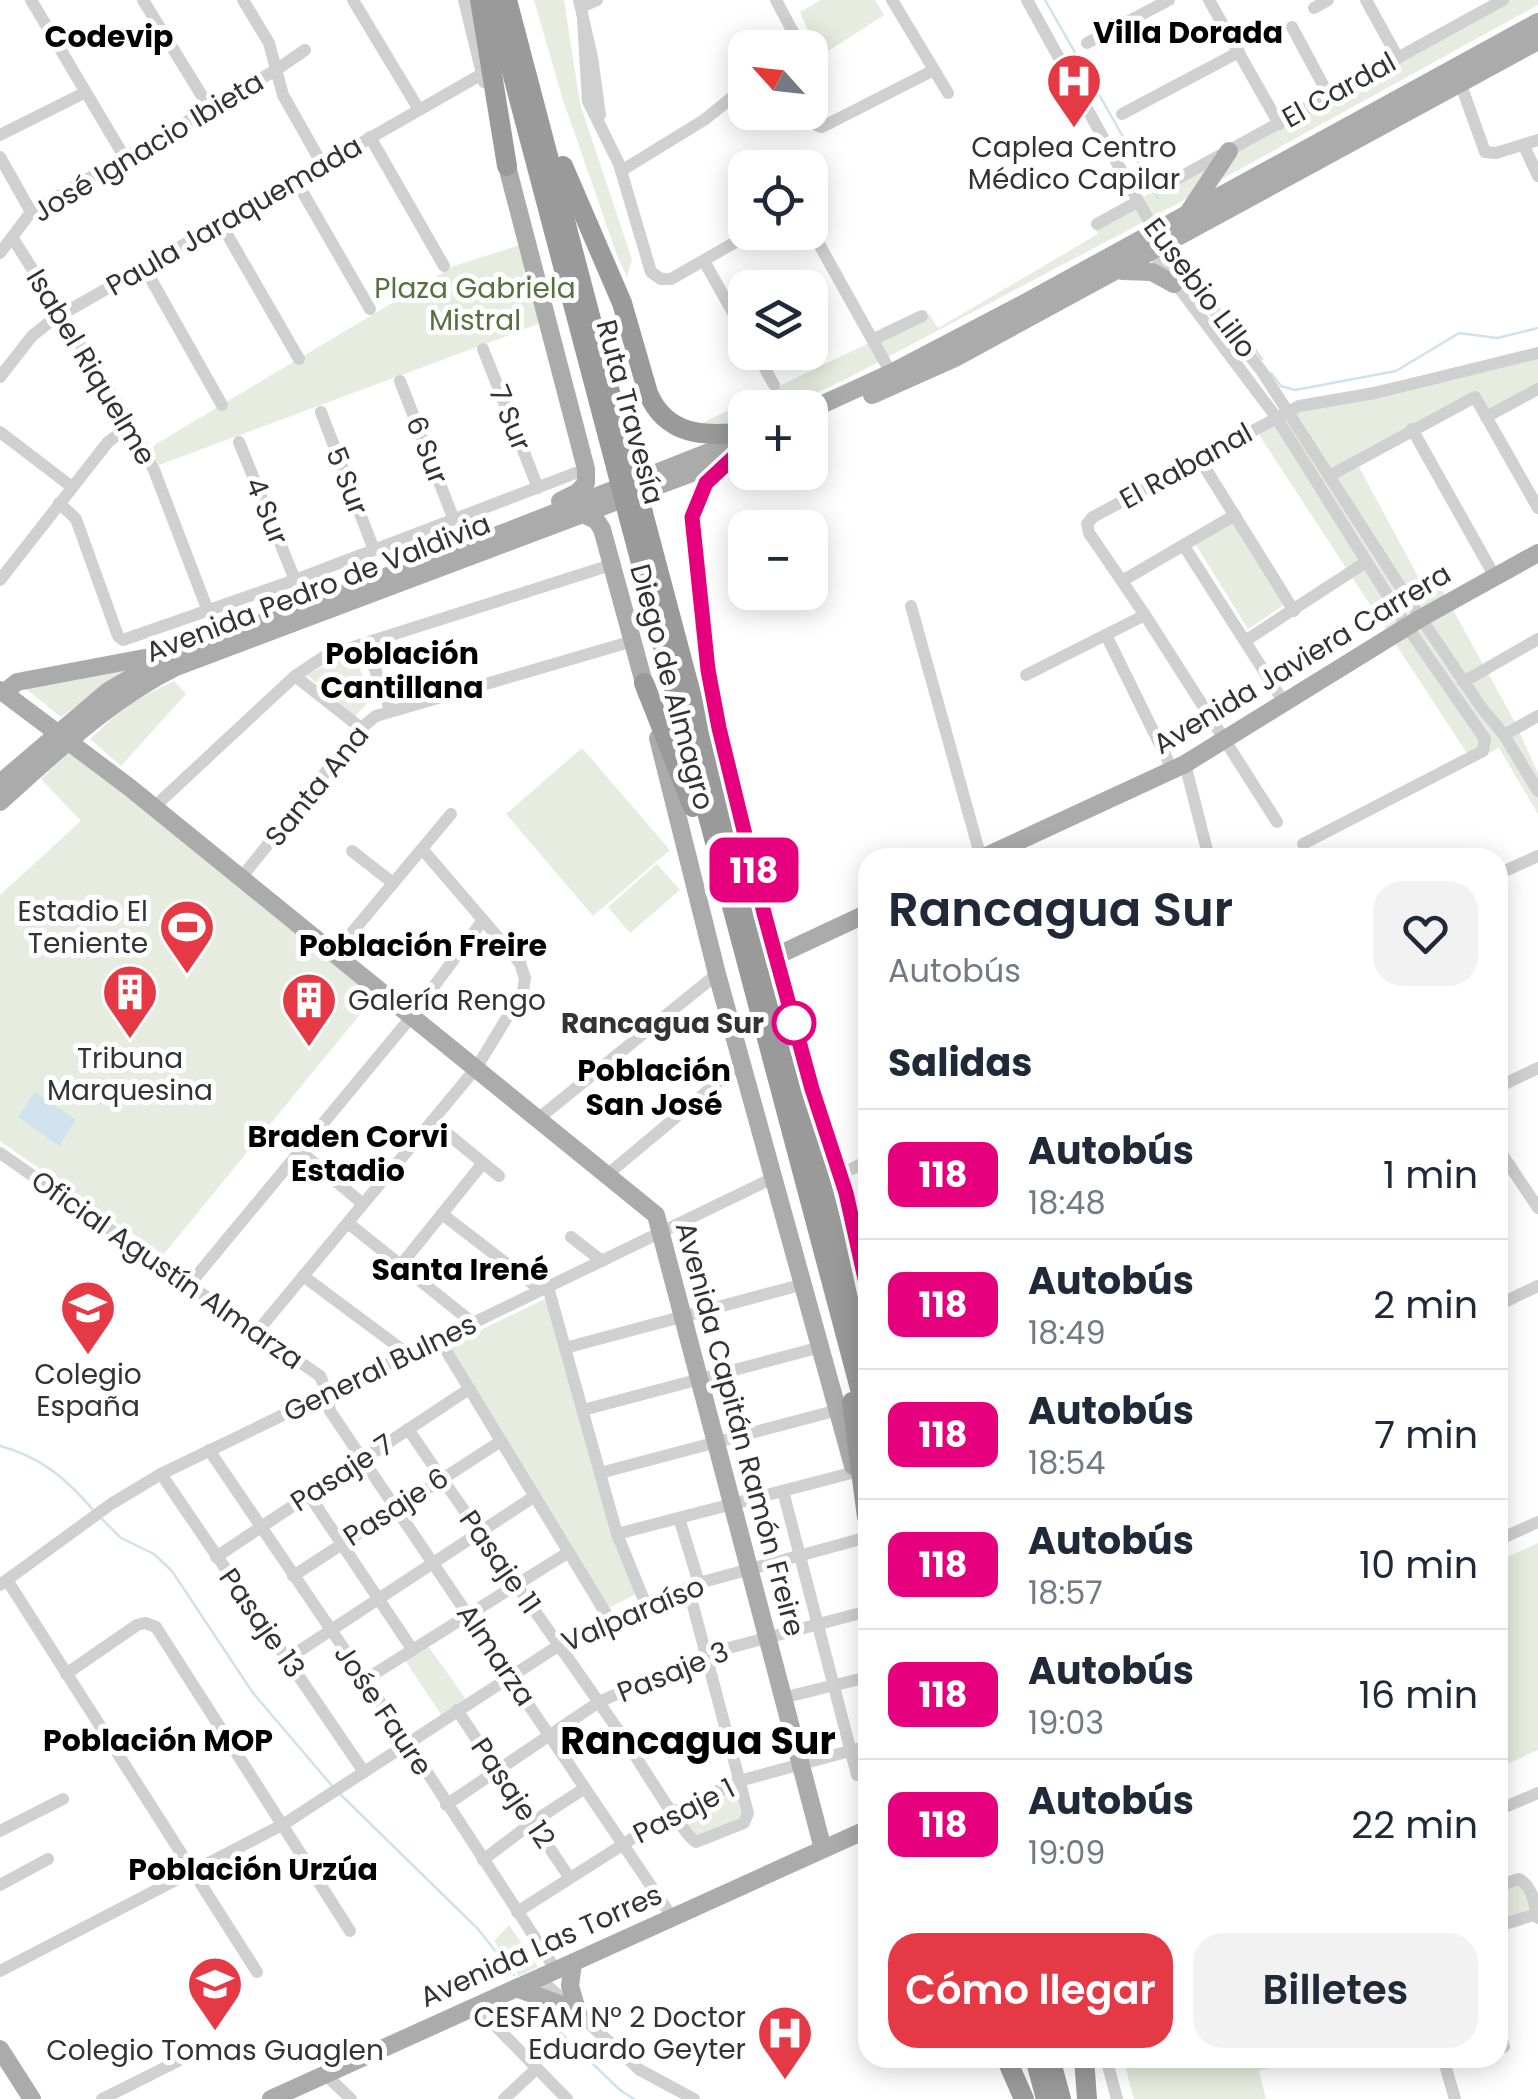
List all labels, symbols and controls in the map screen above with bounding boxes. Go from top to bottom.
district label: Villa Dorada [1093,11,1283,54]
district label: Codevip [45,15,173,58]
north arrow [728,30,828,130]
map controls [728,30,828,610]
street label: El Cardal [1275,43,1403,137]
hospital icon: Caplea Centro Médico Capilar [1044,51,1104,130]
street label: José Ignacio Ibieta [25,62,271,232]
street label: Paula Jaraquemada [99,127,369,305]
place label: Caplea Centro Médico Capilar [968,128,1180,199]
button: locate [728,150,828,250]
street label: Eusebio Lillo [1134,210,1266,366]
street label: Isabel Riquelme [17,262,165,472]
park label: Plaza Gabriela Mistral [374,269,576,340]
button: layers [728,270,828,370]
street label: Ruta Travesía [587,315,673,509]
street label: 7 Sur [479,379,541,457]
button: + [728,390,828,490]
street label: 6 Sur [396,410,458,490]
street label: El Rabanal [1113,413,1259,519]
street label: 5 Sur [316,441,378,521]
street label: 4 Sur [236,471,298,551]
street label: Avenida Pedro de Valdivia [140,504,496,672]
button: − [728,510,828,610]
street label: Avenida Javiera Carrera [1146,555,1458,763]
street label: Diego de Almagro [620,560,724,814]
district label: Población Cantillana [320,632,484,709]
street label: Santa Ana [256,717,378,855]
line badge: 118 [696,838,812,902]
text: 118 [729,846,779,895]
text: Rancagua Sur [888,876,1233,943]
button: heart [1373,881,1478,986]
place label: Estadio El Teniente [17,892,148,963]
sports icon: Estadio El Teniente [157,897,217,976]
district label: Población Freire [299,924,547,967]
text: Autobús [888,948,1021,993]
building icon: Tribuna Marquesina [100,962,160,1041]
building icon: Galería Rengo [279,970,339,1049]
place label: Galería Rengo [348,981,546,1020]
marker: Rancagua Sur [773,1002,815,1044]
place label: Rancagua Sur [561,1004,764,1043]
text: Salidas [888,1036,1032,1089]
place label: Tribuna Marquesina [47,1039,213,1110]
district label: Población San José [577,1049,731,1126]
district label: Braden Corvi Estadio [248,1115,448,1192]
text: Autobús [1028,1124,1194,1177]
text: 1 min [1383,1148,1478,1201]
text: 118 [918,1150,968,1199]
street label: Oficial Agustín Almarza [23,1161,311,1379]
text: 18:48 [1028,1180,1106,1225]
street label: Avenida Capitán Ramón Freire [666,1217,814,1641]
district label: Santa Irené [372,1248,548,1291]
text: Autobús [1028,1254,1194,1307]
school or university icon: Colegio España [58,1278,118,1357]
text: 2 min [1373,1278,1478,1331]
text: 118 [918,1280,968,1329]
street label: General Bulnes [277,1304,483,1432]
text: 18:49 [1028,1310,1106,1355]
place label: Colegio España [34,1355,142,1426]
text: Autobús [1028,1384,1194,1437]
text: 7 min [1374,1408,1478,1461]
text: 118 [918,1410,968,1459]
street label: Pasaje 7 [283,1425,401,1521]
text: 18:54 [1028,1440,1105,1485]
street label: Pasaje 6 [336,1458,456,1556]
street label: Pasaje 11 [450,1502,550,1622]
text: Autobús [1028,1514,1194,1567]
text: 10 min [1359,1538,1478,1591]
text: 118 [918,1540,968,1589]
street label: Pasaje 13 [210,1560,314,1686]
street label: Valparaíso [556,1566,710,1662]
text: 18:57 [1028,1570,1103,1615]
street label: Almarza [448,1596,544,1714]
street label: Pasaje 3 [611,1632,735,1712]
street label: Jośe Faure [325,1637,441,1783]
text: Autobús [1028,1644,1194,1697]
text: 16 min [1359,1668,1478,1721]
text: 118 [918,1670,968,1719]
text: 19:03 [1028,1700,1104,1745]
district label: Rancagua Sur [560,1714,836,1767]
district label: Población MOP [43,1719,273,1762]
street label: Pasaje 12 [462,1730,564,1856]
street label: Pasaje 1 [626,1769,742,1853]
text: Autobús [1028,1774,1194,1827]
text: 22 min [1351,1798,1478,1851]
text: 118 [918,1800,968,1849]
text: 19:09 [1028,1830,1105,1875]
district label: Población Urzúa [128,1848,378,1891]
street label: Avenida Las Torres [414,1875,668,2017]
button: Cómo llegar [888,1933,1173,2048]
button: Billetes [1193,1933,1478,2048]
school or university icon: Colegio Tomas Guaglen [185,1954,245,2033]
place label: CESFAM N° 2 Doctor Eduardo Geyter [474,1998,746,2069]
hospital icon: CESFAM N° 2 Doctor Eduardo Geyter [755,2003,815,2082]
place label: Colegio Tomas Guaglen [46,2031,384,2070]

